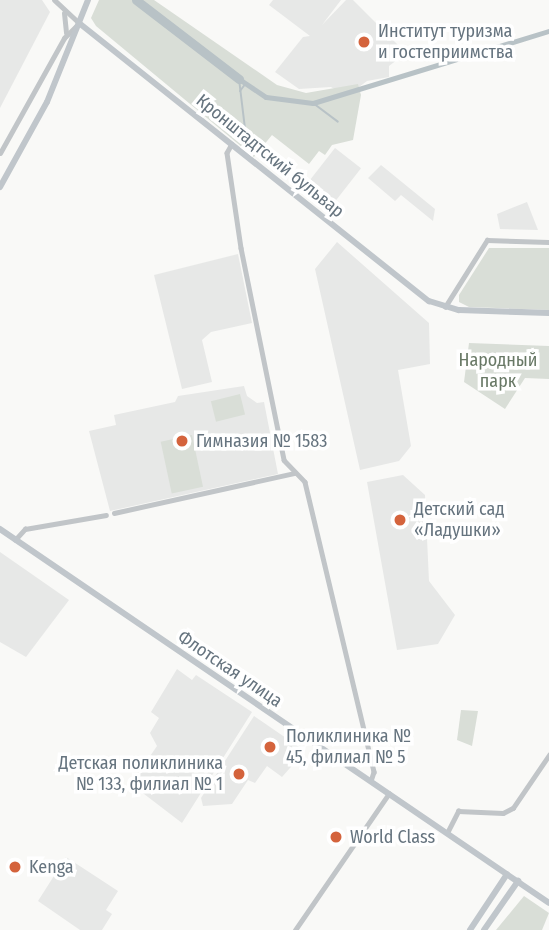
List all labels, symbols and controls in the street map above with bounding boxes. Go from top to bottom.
place label: Институт туризма и гостеприимства [378,21,513,64]
marker: Институт туризма и гостеприимства [356,34,372,50]
street label: Кронштадтский бульвар [192,90,348,222]
park label: Народный парк [459,350,537,392]
place label: Гимназия № 1583 [196,430,327,452]
marker: Гимназия № 1583 [174,433,190,449]
place label: Детский сад «Ладушки» [414,499,504,542]
marker: Детский сад «Ладушки» [392,512,408,528]
street label: Флотская улица [174,626,286,712]
place label: Поликлиника № 45, филиал № 5 [286,726,411,768]
marker: Поликлиника № 45, филиал № 5 [260,737,280,757]
place label: Детская поликлиника № 133, филиал № 1 [58,753,223,796]
marker: Детская поликлиника № 133, филиал № 1 [229,764,249,784]
place label: World Class [350,826,435,848]
marker: World Class [328,829,344,845]
place label: Kenga [29,856,74,878]
marker: Kenga [7,859,23,875]

